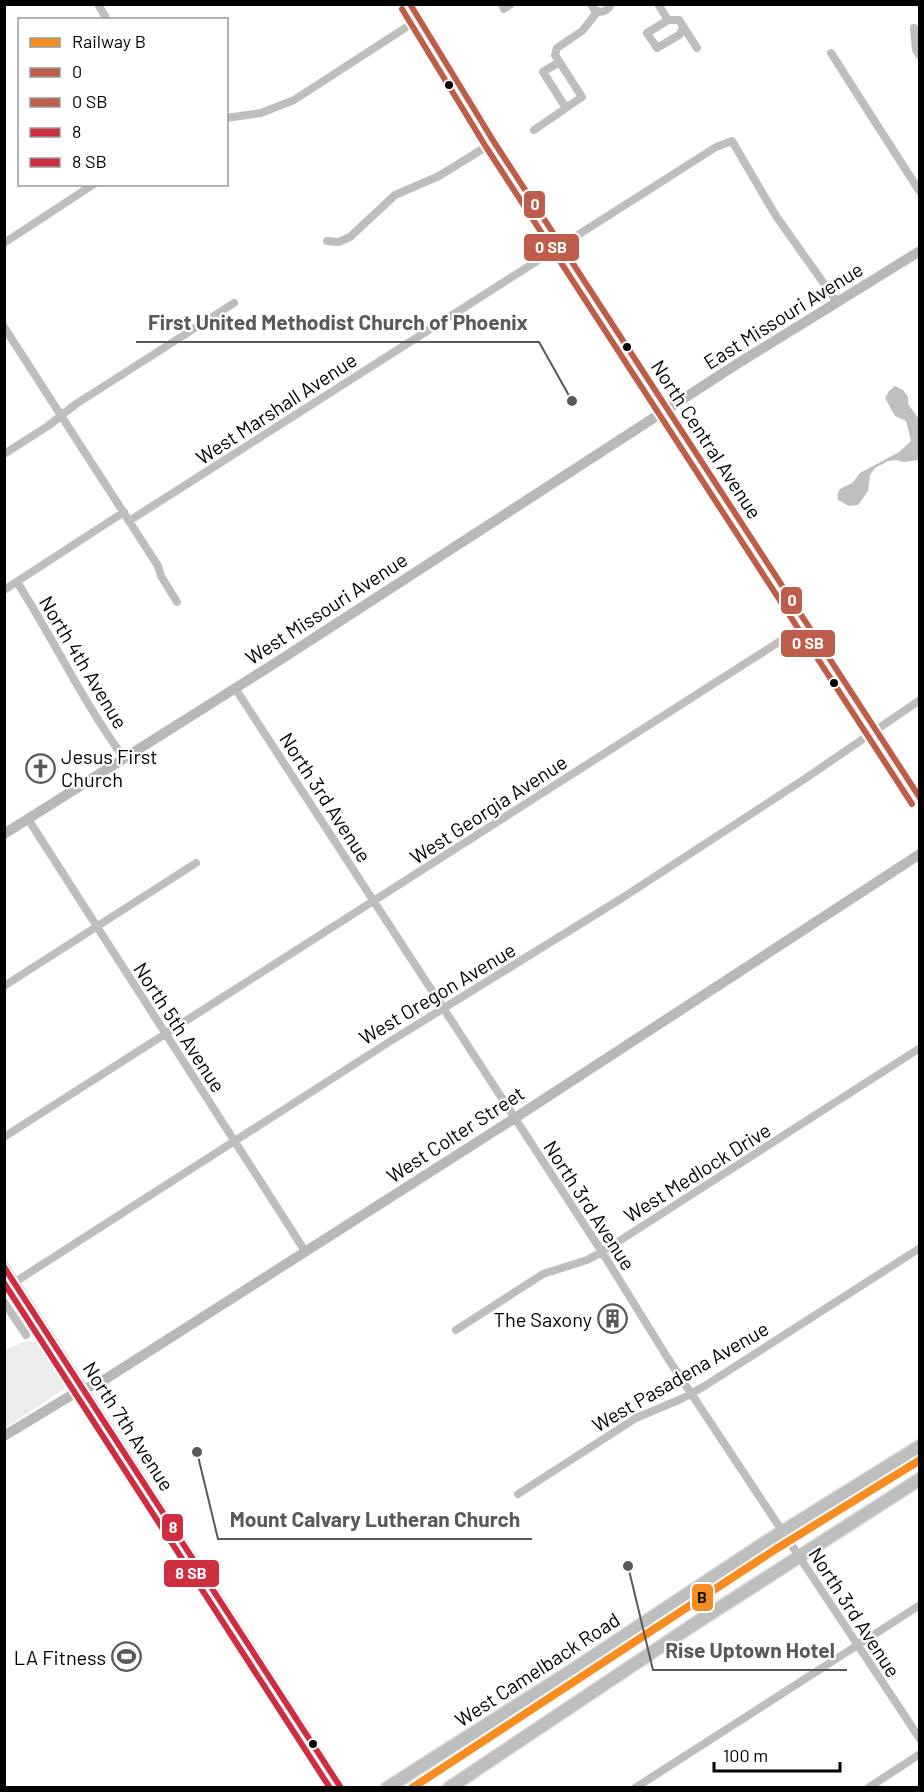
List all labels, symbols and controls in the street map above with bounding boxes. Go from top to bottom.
legend [18,18,228,186]
text: Railway B [72,30,146,52]
text: 0 [72,60,82,82]
unlabelled marker [443,79,455,91]
text: 0 SB [72,90,108,112]
text: 8 [72,120,81,142]
text: 8 SB [72,150,107,172]
line badge: 0 [523,190,546,219]
text: 0 [530,194,540,213]
line badge: 0 SB [523,233,580,262]
text: 0 SB [535,237,567,256]
street label: East Missouri Avenue [699,256,867,374]
callout: First United Methodist Church of Phoenix [136,303,539,342]
text: First United Methodist Church of Phoenix [148,309,528,334]
unlabelled marker [621,341,633,353]
street label: West Marshall Avenue [191,347,361,469]
street label: North Central Avenue [647,355,767,523]
street label: West Missouri Avenue [241,547,411,669]
line badge: 0 [780,586,803,615]
text: 0 [787,590,797,609]
street label: North 4th Avenue [35,591,133,733]
line badge: 0 SB [780,629,836,658]
text: 0 SB [792,633,824,652]
unlabelled marker [828,677,840,689]
street label: North 3rd Avenue [275,728,377,866]
place label: Jesus First Church [61,744,158,791]
street label: West Georgia Avenue [405,749,571,869]
church icon: Jesus First Church [24,752,56,784]
street label: West Oregon Avenue [354,937,520,1049]
street label: North 5th Avenue [129,958,231,1096]
street label: West Colter Street [382,1081,528,1187]
street label: West Medlock Drive [619,1117,775,1227]
street label: North 3rd Avenue [539,1136,641,1274]
building icon: The Saxony [597,1303,629,1335]
place label: The Saxony [494,1307,592,1331]
street label: West Pasadena Avenue [587,1316,773,1436]
street label: North 7th Avenue [78,1357,180,1495]
callout: Mount Calvary Lutheran Church [218,1500,532,1539]
text: Mount Calvary Lutheran Church [230,1506,520,1531]
line badge: 8 [161,1513,184,1542]
text: 8 [169,1517,178,1536]
street label: North 3rd Avenue [804,1543,906,1681]
line badge: 8 SB [163,1559,220,1588]
text: 8 SB [175,1563,207,1582]
line badge: B [691,1583,714,1612]
text: B [697,1587,707,1606]
street label: West Camelback Road [450,1607,624,1731]
callout: Rise Uptown Hotel [653,1631,847,1670]
text: Rise Uptown Hotel [665,1637,835,1662]
sports icon: LA Fitness [111,1641,143,1673]
place label: LA Fitness [14,1645,106,1669]
scale bar [714,1735,840,1773]
unlabelled marker [307,1738,319,1750]
text: 100 m [723,1744,768,1766]

